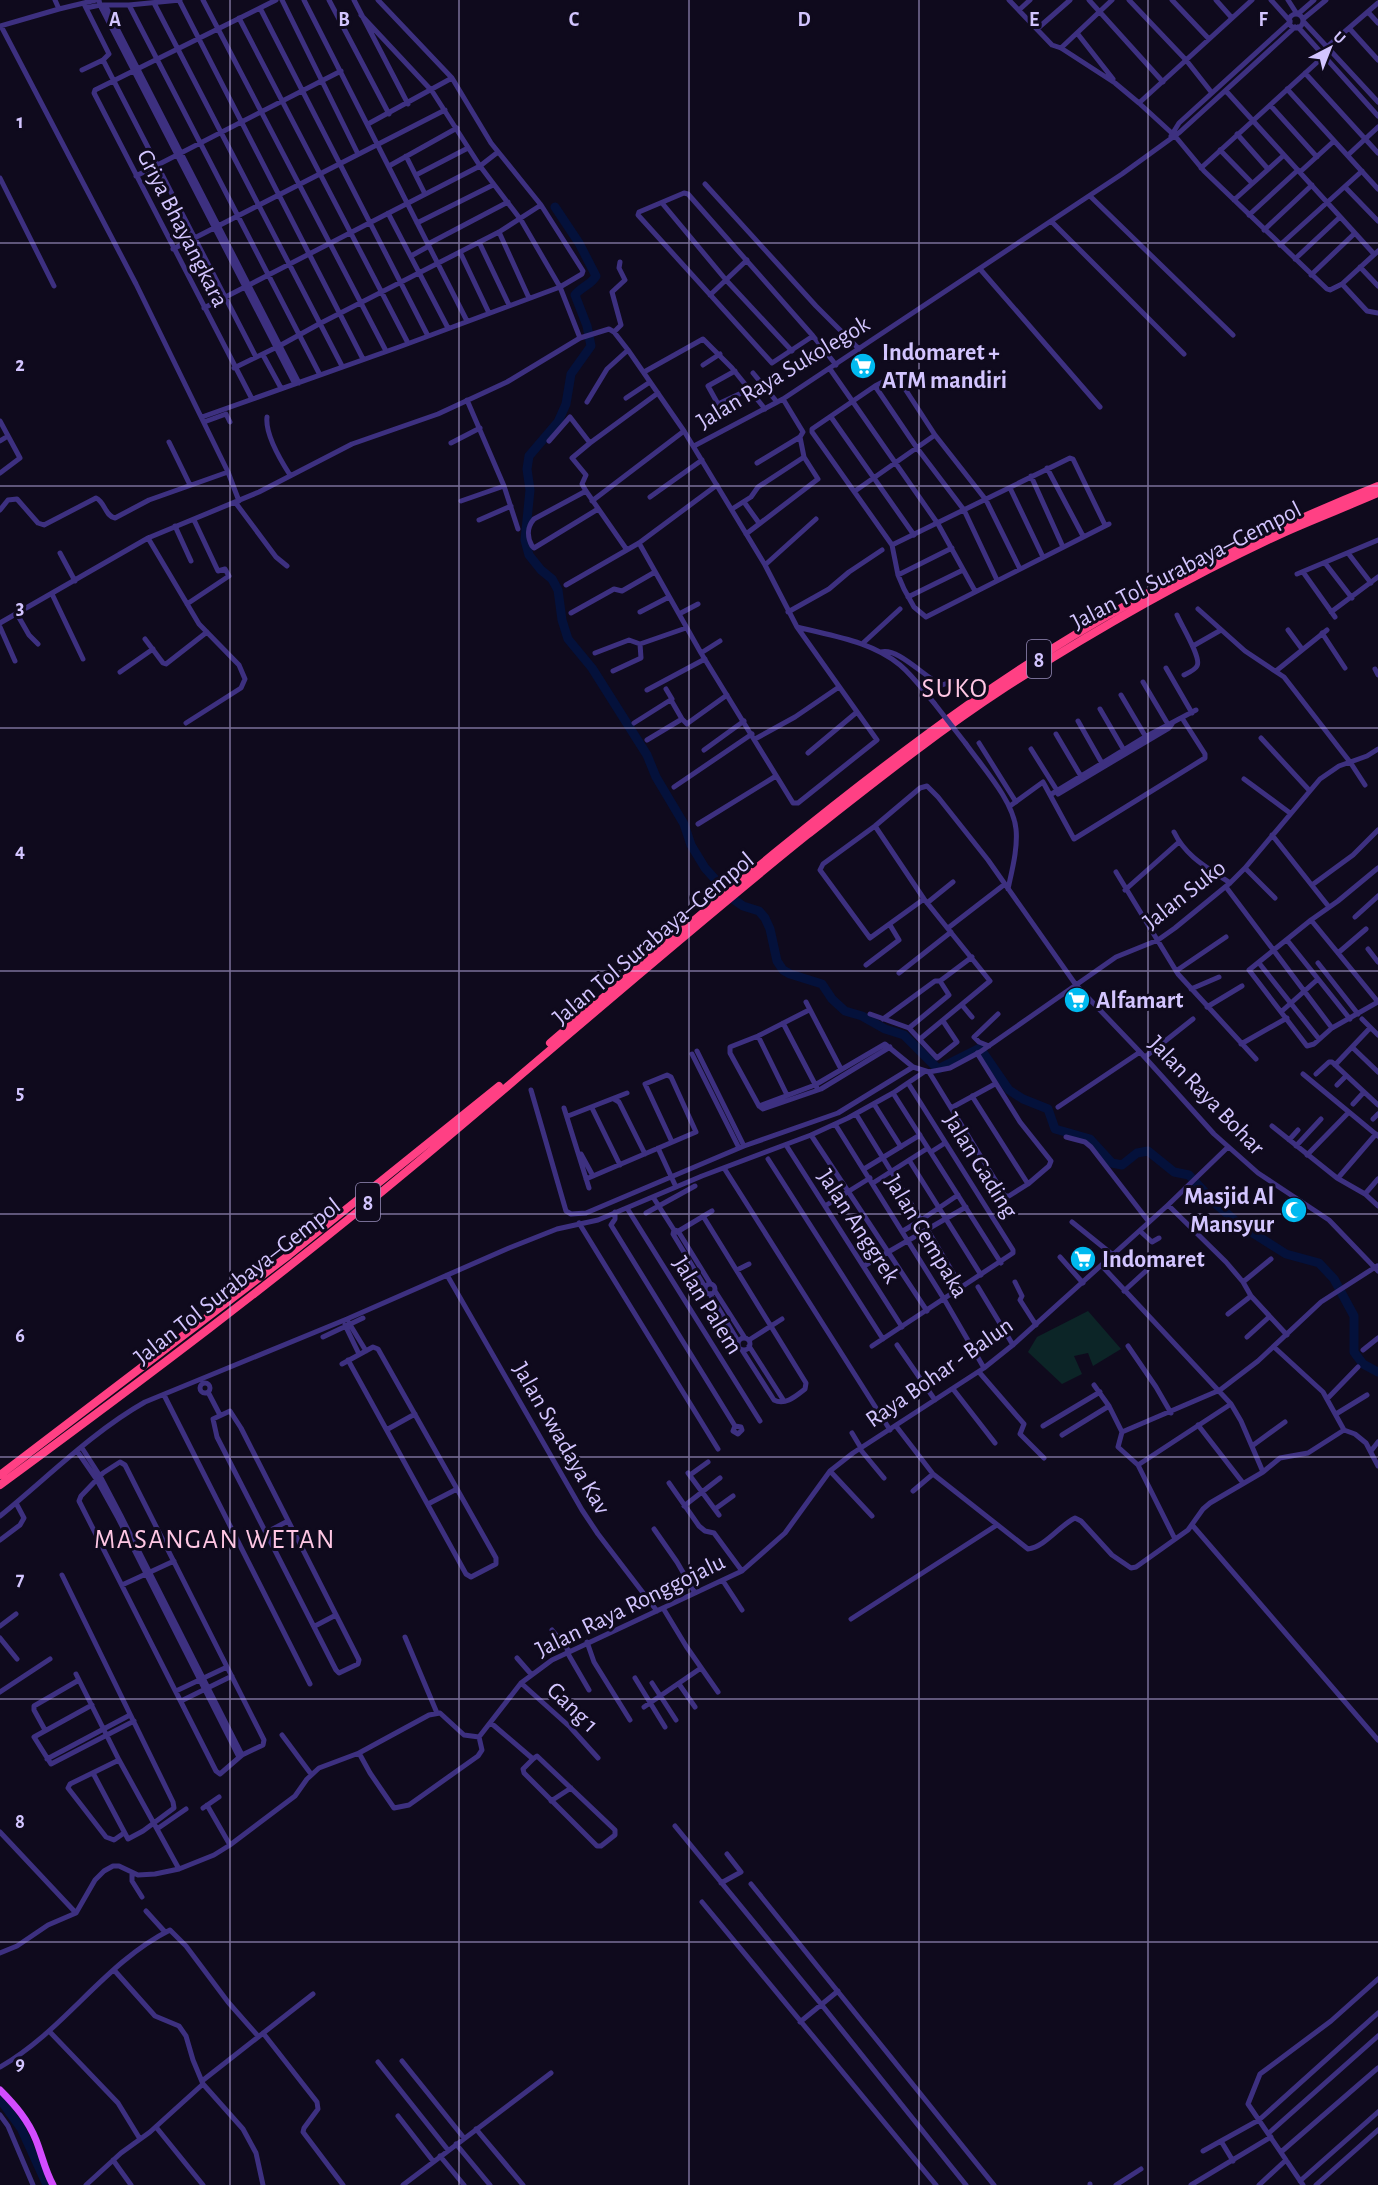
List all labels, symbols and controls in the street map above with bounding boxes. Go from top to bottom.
text: A [109,10,121,30]
text: B [338,10,350,30]
text: C [569,10,580,30]
text: D [797,10,811,30]
text: E [1029,10,1039,30]
text: F [1258,10,1268,30]
north arrow [1300,18,1360,78]
text: U [1330,28,1349,47]
text: 1 [16,112,24,132]
street label: Griya Bhayangkara [132,146,232,311]
street label: Jalan Raya Sukolegok [693,312,874,434]
place label: Indomaret + ATM mandiri [882,341,1007,393]
supermarket icon: Indomaret + ATM mandiri [848,351,878,381]
text: 2 [15,355,25,375]
street label: Jalan Tol Surabaya–Gempol [1068,497,1305,634]
text: 3 [16,598,24,618]
road number: 8 [1027,640,1051,678]
district label: SUKO [922,675,988,702]
text: 4 [15,841,25,861]
street label: Jalan Tol Surabaya–Gempol [548,848,759,1030]
street label: Jalan Suko [1139,855,1230,934]
supermarket icon: Alfamart [1062,985,1092,1015]
place label: Alfamart [1096,989,1183,1013]
street label: Jalan Raya Bohar [1144,1032,1269,1160]
text: 5 [16,1083,24,1103]
street label: Jalan Gading [939,1109,1022,1222]
street label: Jalan Anggrek [813,1165,904,1288]
street label: Jalan Cempaka [880,1171,972,1302]
road number: 8 [356,1183,380,1221]
place label: Masjid Al Mansyur [1184,1185,1275,1237]
street label: Jalan Tol Surabaya–Gempol [130,1194,345,1370]
mosque icon: Masjid Al Mansyur [1279,1195,1309,1225]
supermarket icon: Indomaret [1068,1244,1098,1274]
place label: Indomaret [1102,1248,1205,1272]
street label: Jalan Palem [668,1252,747,1359]
street label: Raya Bohar - Balun [862,1313,1018,1432]
text: 6 [15,1326,25,1346]
street label: Jalan Swadaya Kav [508,1359,614,1518]
district label: MASANGAN WETAN [94,1526,336,1553]
street label: Jalan Raya Ronggojalu [532,1550,729,1662]
text: 7 [16,1569,25,1589]
street label: Gang 1 [542,1678,603,1738]
text: 8 [15,1812,25,1832]
text: 9 [15,2054,25,2074]

